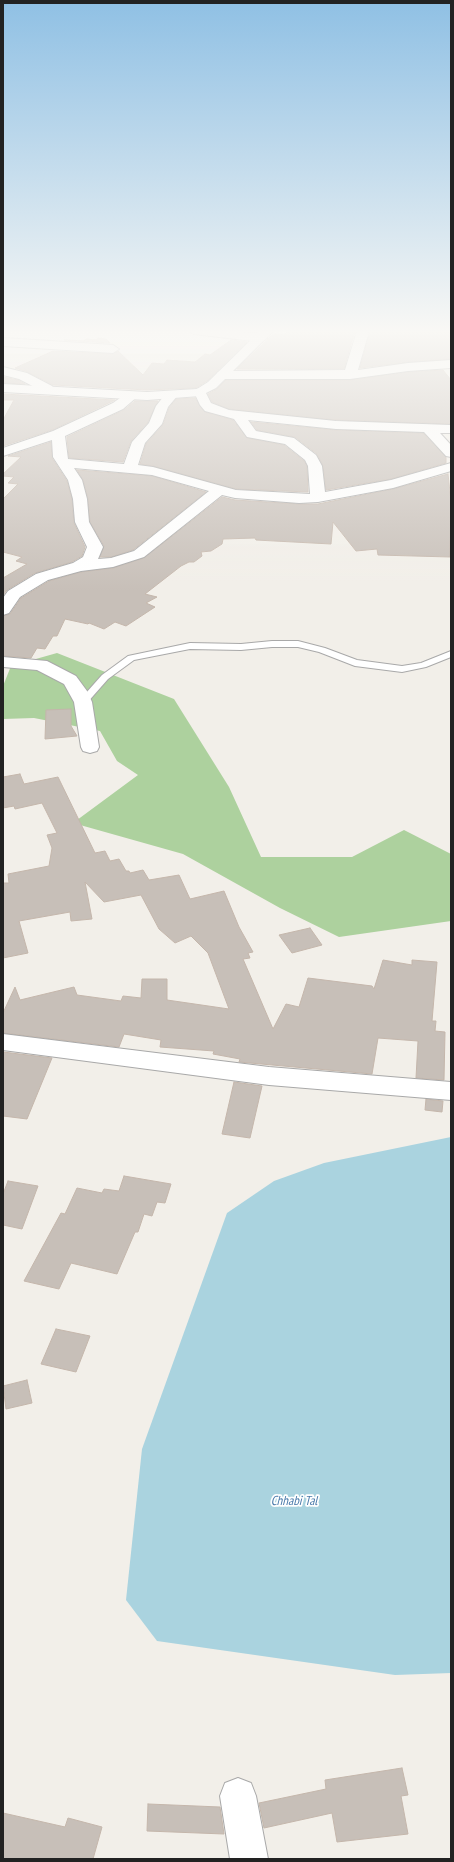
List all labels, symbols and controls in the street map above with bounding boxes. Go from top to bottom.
water label: Chhabi Tal [271,1493,317,1509]

